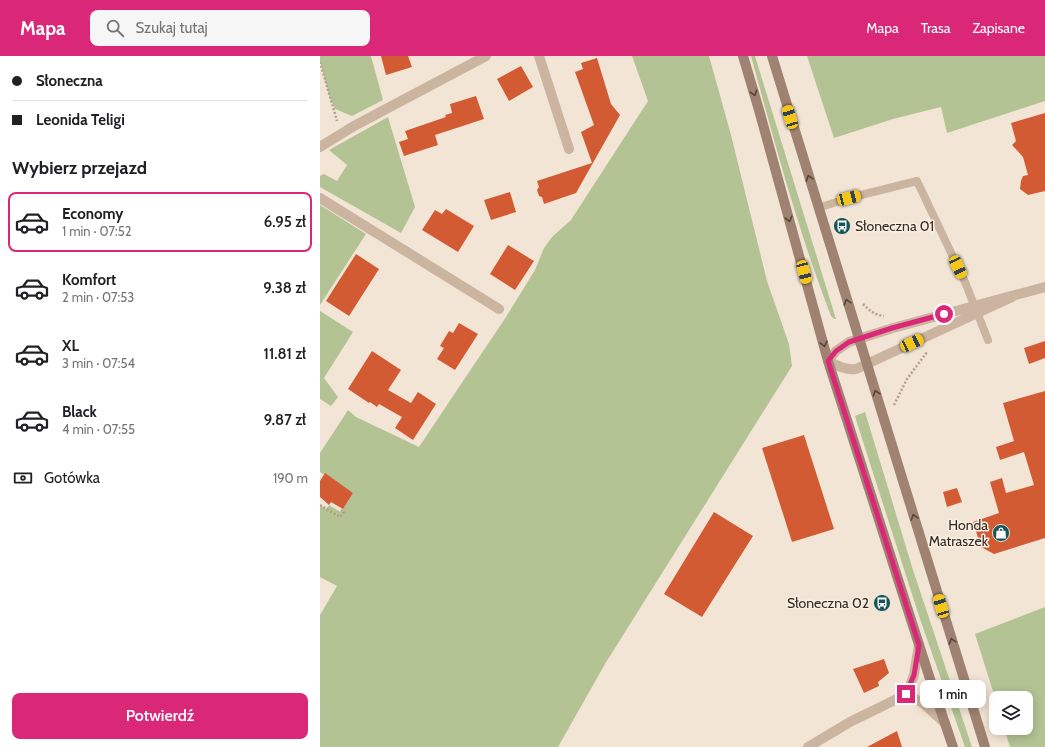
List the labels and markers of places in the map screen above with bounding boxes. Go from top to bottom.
bus stop icon: Słoneczna 01 [832,216,852,236]
place label: Słoneczna 01 [855,217,934,235]
place label: Honda Matraszek [929,516,989,550]
shop icon: Honda Matraszek [991,523,1011,543]
bus stop icon: Słoneczna 02 [872,593,892,613]
place label: Słoneczna 02 [787,594,869,612]

